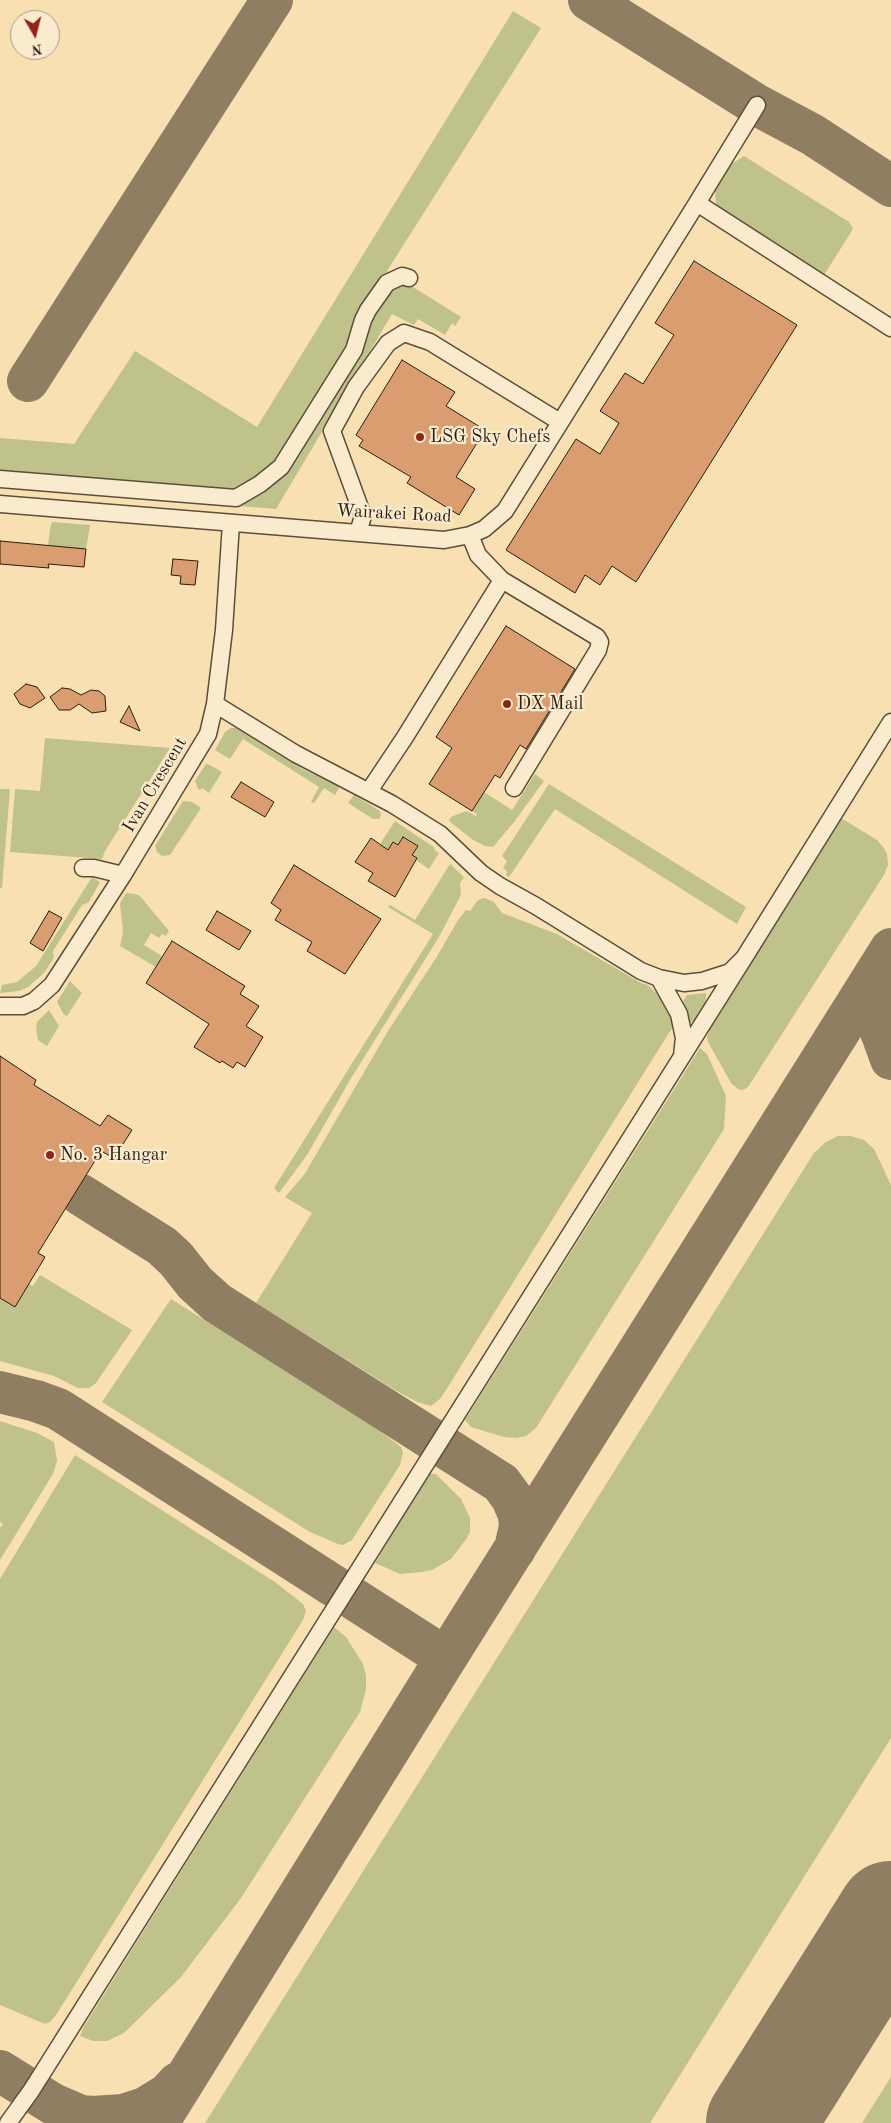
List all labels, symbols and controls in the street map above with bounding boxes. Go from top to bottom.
north arrow [10,10,60,60]
text: N [31,41,43,57]
place label: LSG Sky Chefs [430,426,550,448]
marker: LSG Sky Chefs [414,431,426,443]
street label: Wairakei Road [336,500,452,528]
place label: DX Mail [517,693,583,715]
marker: DX Mail [501,698,513,710]
street label: Ivan Crescent [118,733,192,837]
place label: No. 3 Hangar [60,1144,167,1166]
marker: No. 3 Hangar [44,1149,56,1161]

